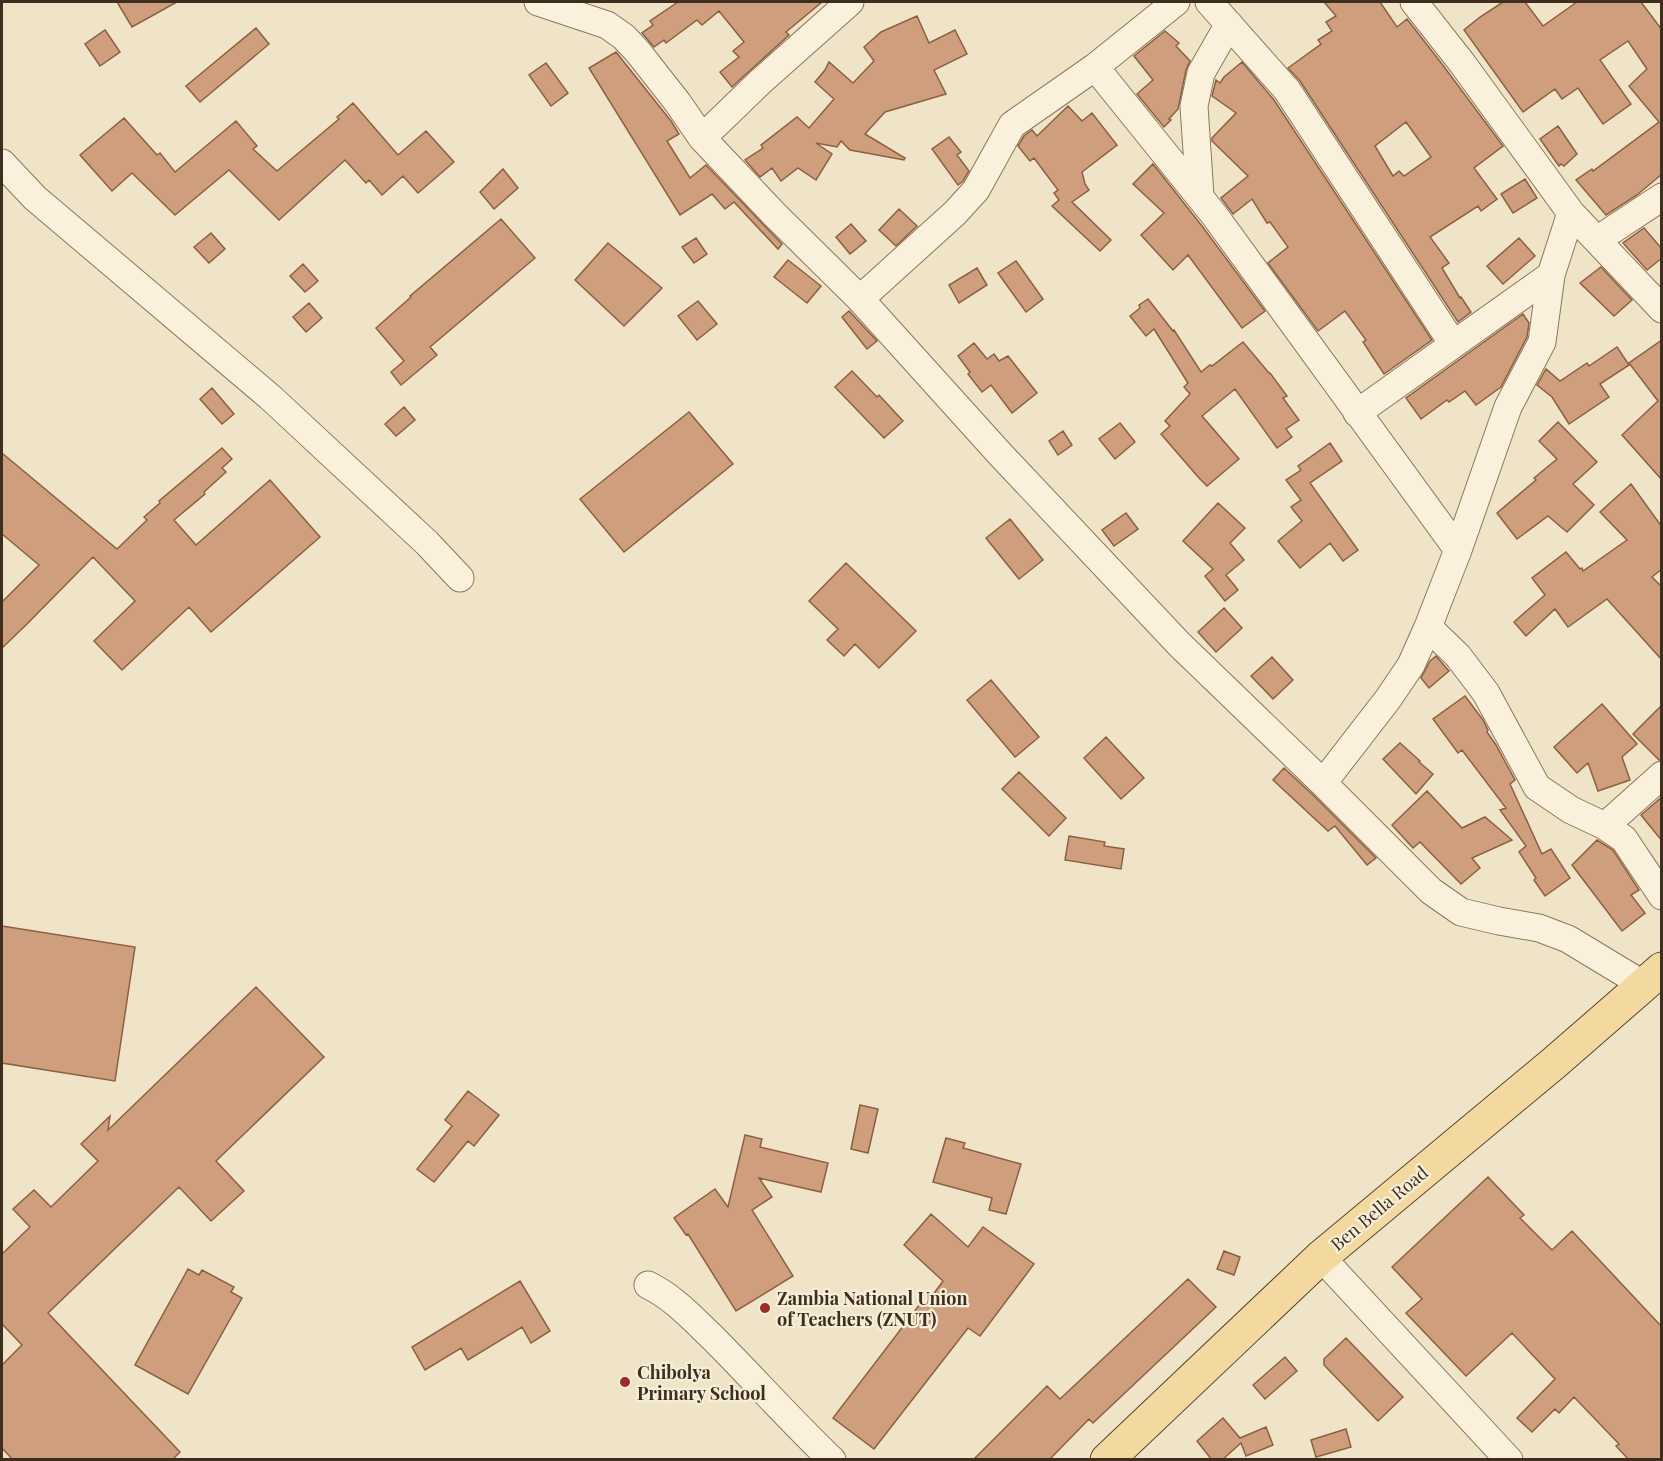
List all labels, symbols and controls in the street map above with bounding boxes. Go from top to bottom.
street label: Ben Bella Road [1325,1160,1433,1256]
place label: Zambia National Union of Teachers (ZNUT) [777,1286,967,1331]
marker: Zambia National Union of Teachers (ZNUT) [758,1301,772,1315]
place label: Chibolya Primary School [637,1360,766,1405]
marker: Chibolya Primary School [618,1375,632,1389]

